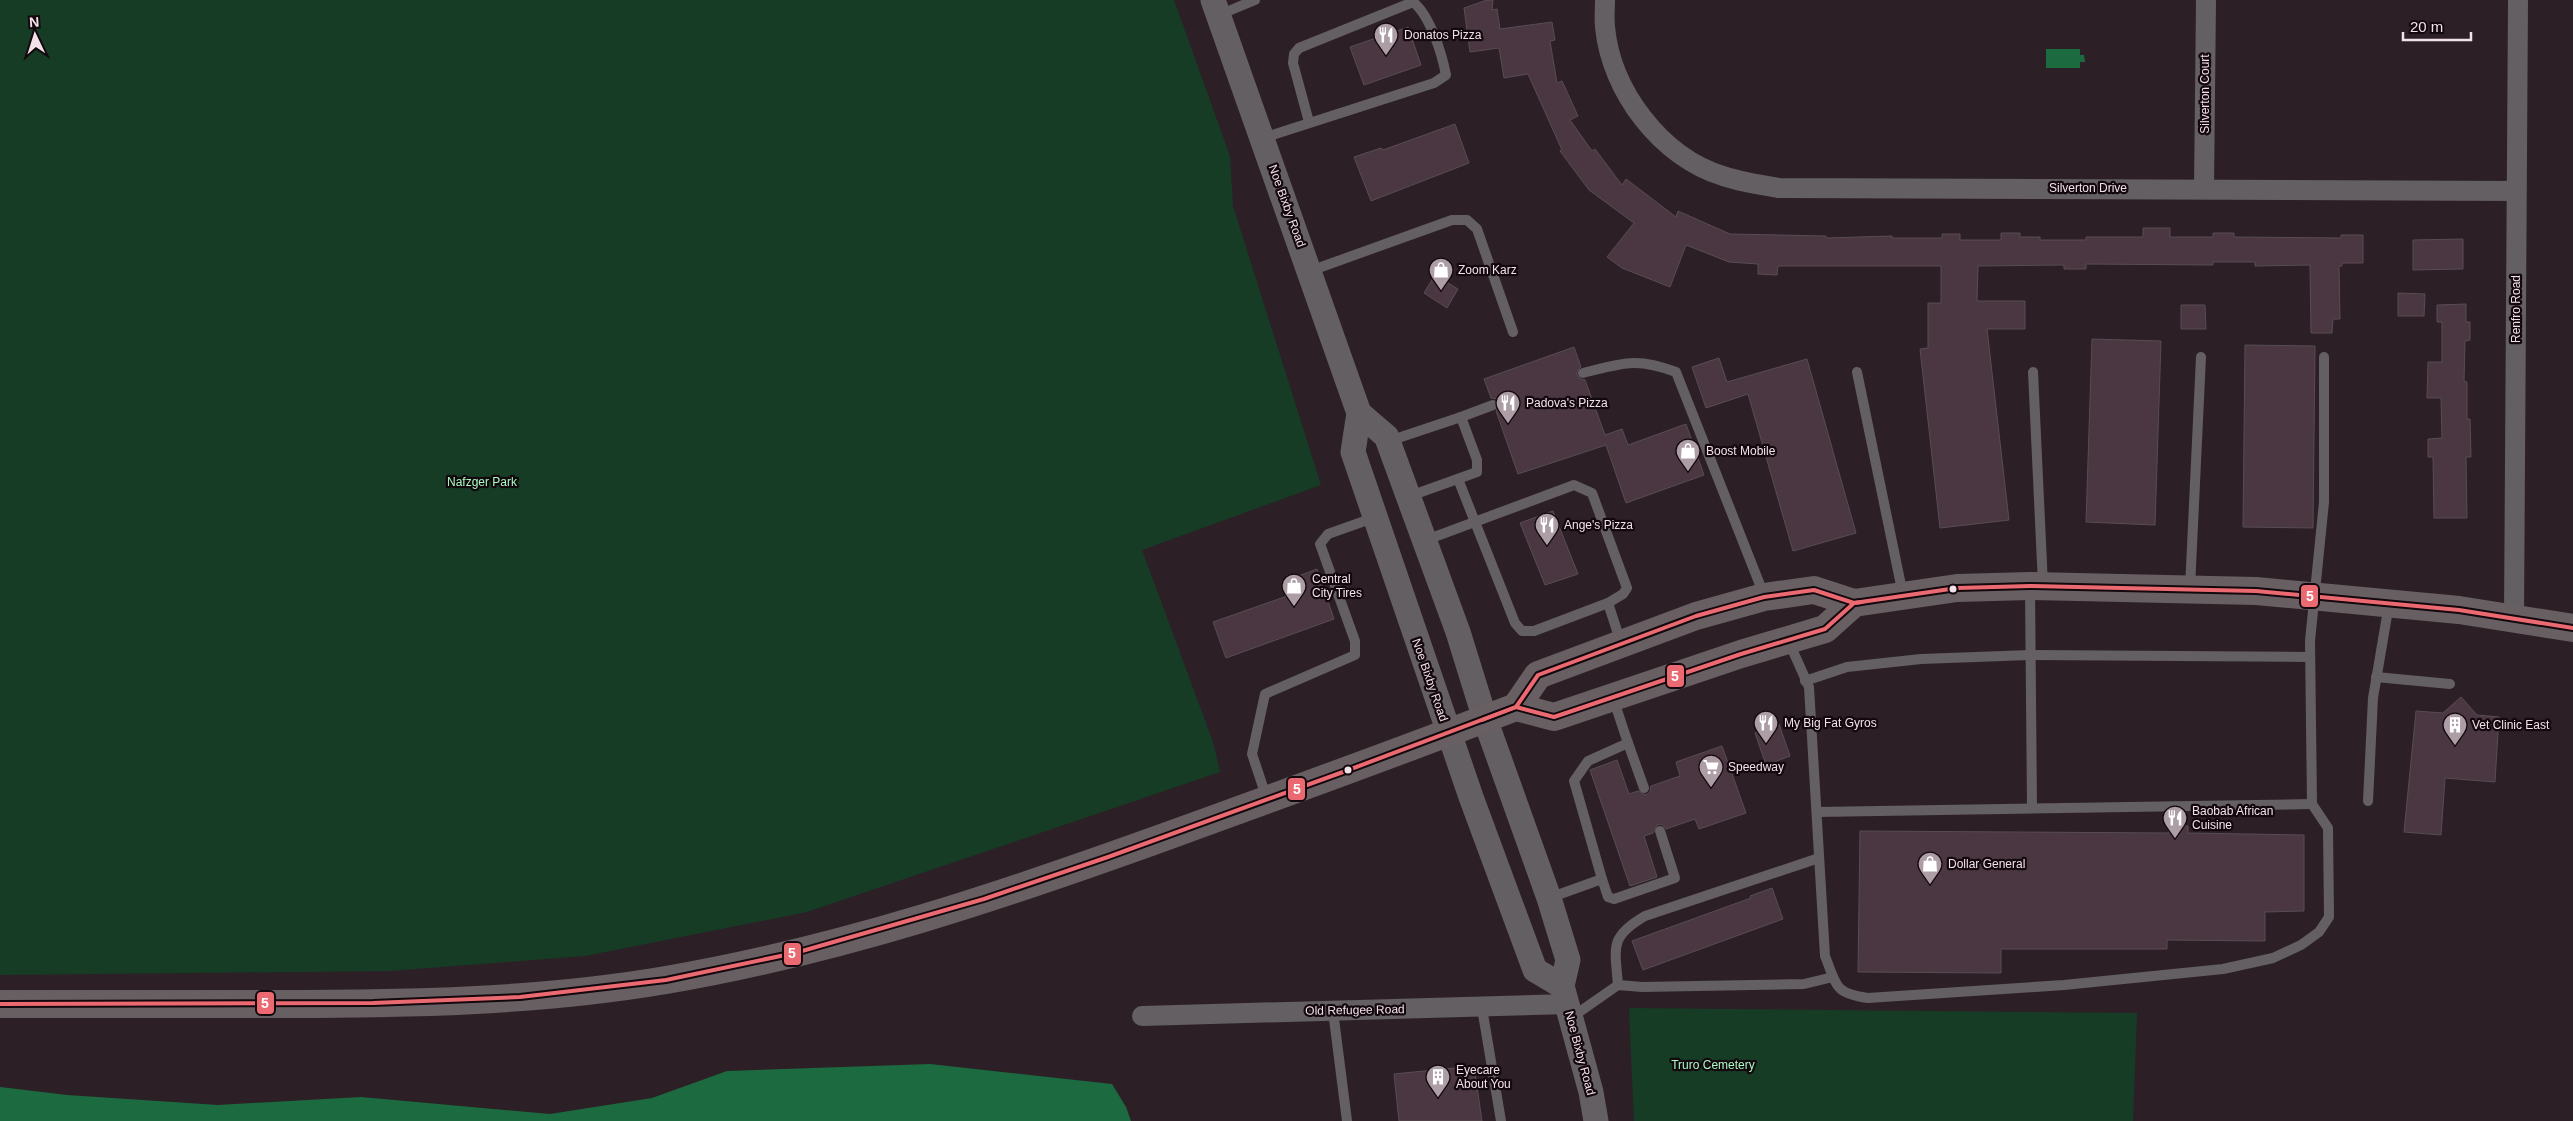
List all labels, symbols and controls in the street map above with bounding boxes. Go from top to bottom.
north arrow [10,10,60,60]
scale bar [2403,10,2470,42]
text: N [28,14,40,30]
text: 20 m [2410,18,2443,35]
restaurant icon: Donatos Pizza [1373,22,1399,56]
place label: Donatos Pizza [1404,28,1482,42]
street label: Silverton Court [2198,54,2212,134]
street label: Noe Bixby Road [1266,163,1308,249]
street label: Silverton Drive [2049,181,2127,195]
shop icon: Zoom Karz [1428,257,1454,291]
place label: Zoom Karz [1458,263,1517,277]
street label: Renfro Road [2509,275,2523,343]
restaurant icon: Padova's Pizza [1495,390,1521,424]
place label: Padova's Pizza [1526,396,1608,410]
shop icon: Boost Mobile [1675,438,1701,472]
place label: Boost Mobile [1706,444,1776,458]
park label: Nafzger Park [447,475,518,489]
restaurant icon: Ange's Pizza [1534,512,1560,546]
place label: Ange's Pizza [1564,518,1633,532]
place label: Central City Tires [1312,572,1362,600]
shop icon: Central City Tires [1281,573,1307,607]
unlabelled marker [1948,584,1958,594]
line badge: 5 [2300,584,2319,608]
text: 5 [2306,588,2314,604]
street label: Noe Bixby Road [1409,637,1451,723]
line badge: 5 [1666,664,1685,688]
text: 5 [1671,668,1679,684]
restaurant icon: My Big Fat Gyros [1753,710,1779,744]
building icon: Vet Clinic East [2442,712,2468,746]
place label: My Big Fat Gyros [1784,716,1877,730]
place label: Vet Clinic East [2472,718,2550,732]
supermarket icon: Speedway [1698,754,1724,788]
place label: Speedway [1728,760,1784,774]
unlabelled marker [1343,765,1353,775]
line badge: 5 [1287,777,1306,801]
text: 5 [1293,781,1301,797]
place label: Baobab African Cuisine [2192,804,2273,832]
restaurant icon: Baobab African Cuisine [2162,805,2188,839]
shop icon: Dollar General [1917,851,1943,885]
place label: Dollar General [1948,857,2025,871]
line badge: 5 [783,942,802,966]
text: 5 [788,945,796,961]
line badge: 5 [256,991,275,1015]
text: 5 [261,995,269,1011]
street label: Old Refugee Road [1305,1002,1405,1018]
street label: Noe Bixby Road [1562,1009,1598,1097]
park label: Truro Cemetery [1671,1058,1755,1072]
place label: Eyecare About You [1456,1063,1511,1091]
building icon: Eyecare About You [1425,1064,1451,1098]

